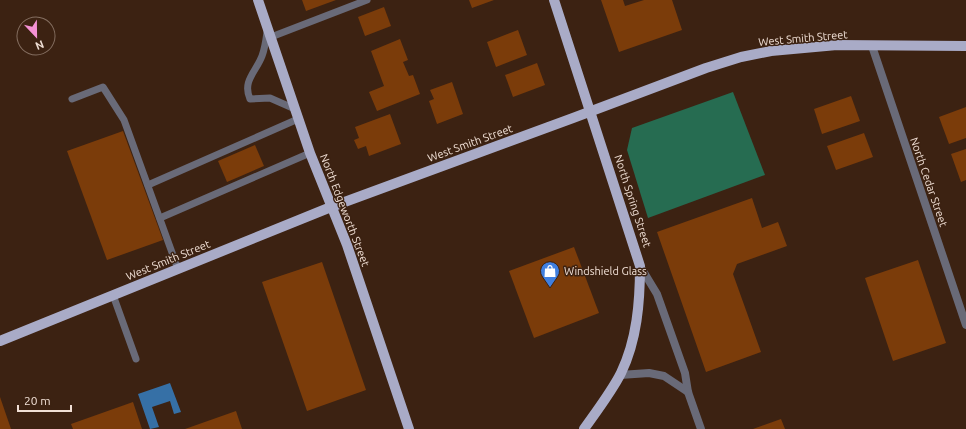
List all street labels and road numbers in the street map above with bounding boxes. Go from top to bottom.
street label: West Smith Street [758,28,849,48]
street label: West Smith Street [426,122,515,164]
street label: North Cedar Street [908,136,950,229]
street label: North Edgeworth Street [318,152,372,269]
street label: North Spring Street [612,153,654,249]
street label: West Smith Street [124,237,212,282]

